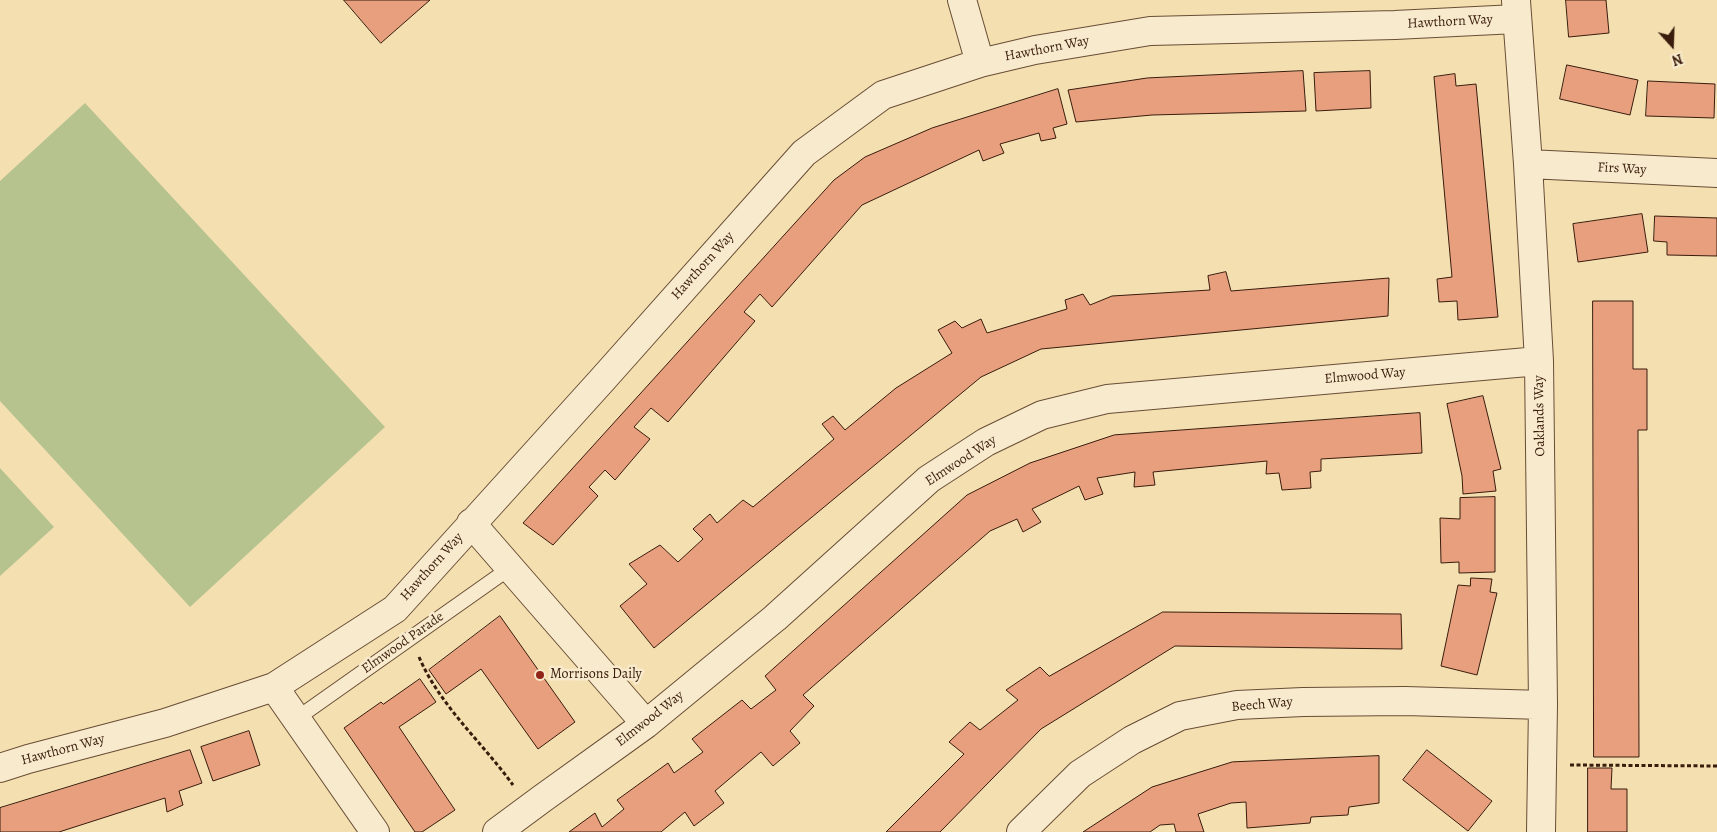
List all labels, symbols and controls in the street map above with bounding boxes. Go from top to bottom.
street label: Hawthorn Way [1407,11,1493,33]
north arrow [1647,20,1697,70]
street label: Hawthorn Way [1003,33,1091,65]
text: N [1669,49,1685,70]
street label: Firs Way [1597,159,1647,179]
street label: Hawthorn Way [668,229,738,303]
street label: Elmwood Way [1324,364,1406,388]
street label: Oaklands Way [1531,375,1549,457]
street label: Elmwood Way [922,432,1000,490]
street label: Hawthorn Way [397,530,467,604]
street label: Elmwood Parade [359,608,447,678]
place label: Morrisons Daily [550,667,642,683]
marker: Morrisons Daily [534,669,546,681]
street label: Elmwood Way [613,687,687,751]
street label: Beech Way [1231,694,1293,716]
street label: Hawthorn Way [19,731,107,769]

